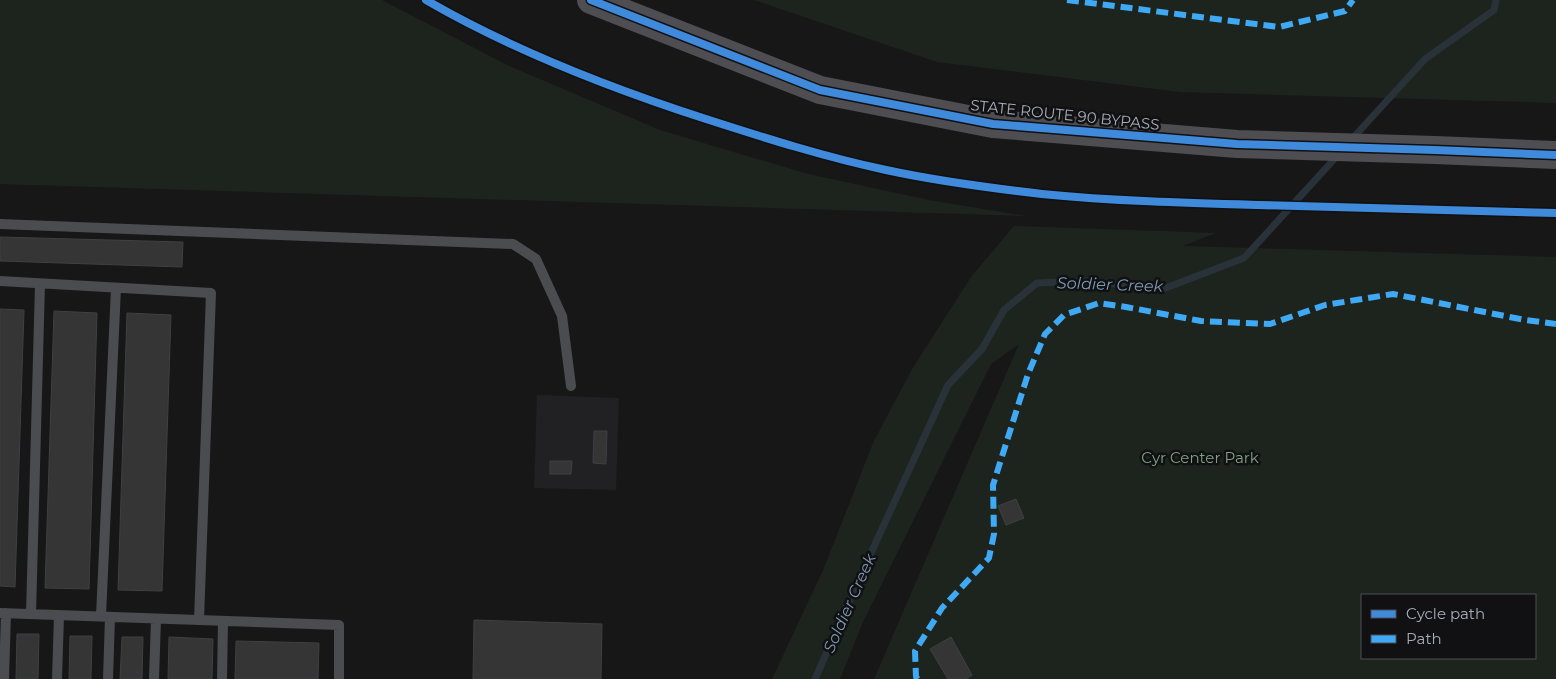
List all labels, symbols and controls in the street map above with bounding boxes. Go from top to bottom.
street label: STATE ROUTE 90 BYPASS [970,95,1160,134]
water label: Soldier Creek [1057,273,1165,296]
park label: Cyr Center Park [1141,448,1259,467]
water label: Soldier Creek [819,549,880,656]
legend [1361,594,1536,659]
text: Cycle path [1406,604,1485,623]
text: Path [1406,629,1442,648]

